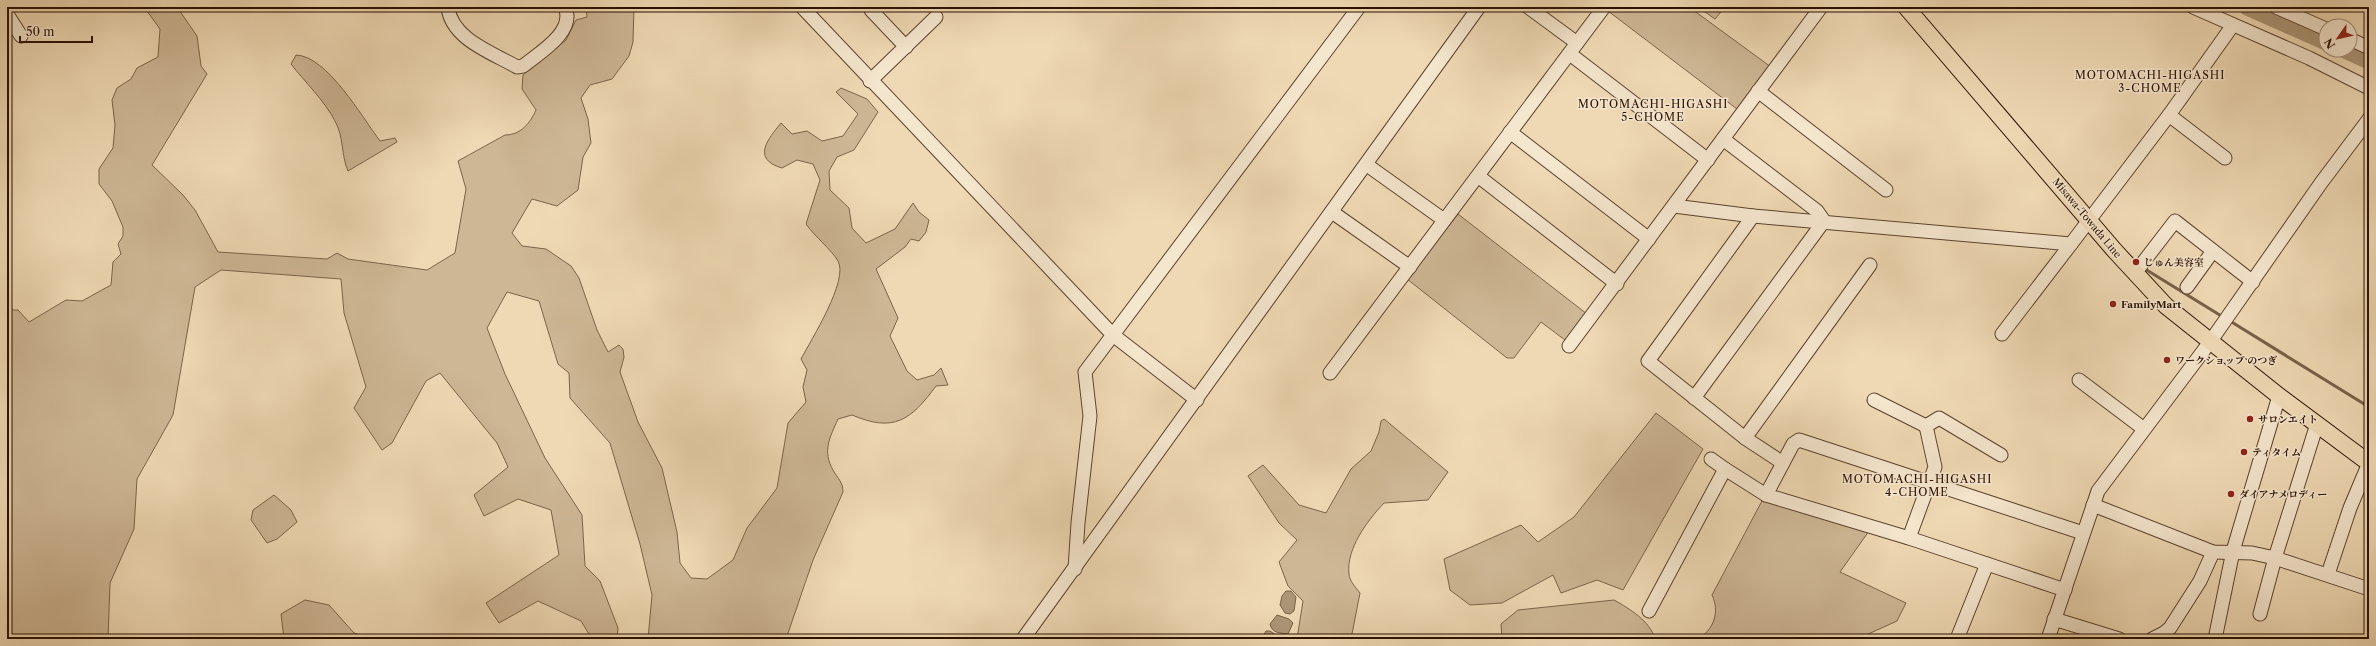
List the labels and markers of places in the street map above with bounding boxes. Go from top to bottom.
place label: じゅん美容室 [2144,256,2204,269]
marker: じゅん美容室 [2131,257,2141,267]
place label: FamilyMart [2121,298,2181,311]
marker: FamilyMart [2108,299,2118,309]
place label: ワークショップ のつぎ [2175,354,2277,367]
marker: ワークショップ のつぎ [2162,355,2172,365]
place label: サロンエイト [2258,413,2318,426]
marker: サロンエイト [2245,414,2255,424]
place label: ティタイム [2252,446,2301,459]
marker: ティタイム [2239,447,2249,457]
place label: ダイアナメロディー [2239,488,2327,501]
marker: ダイアナメロディー [2226,489,2236,499]

